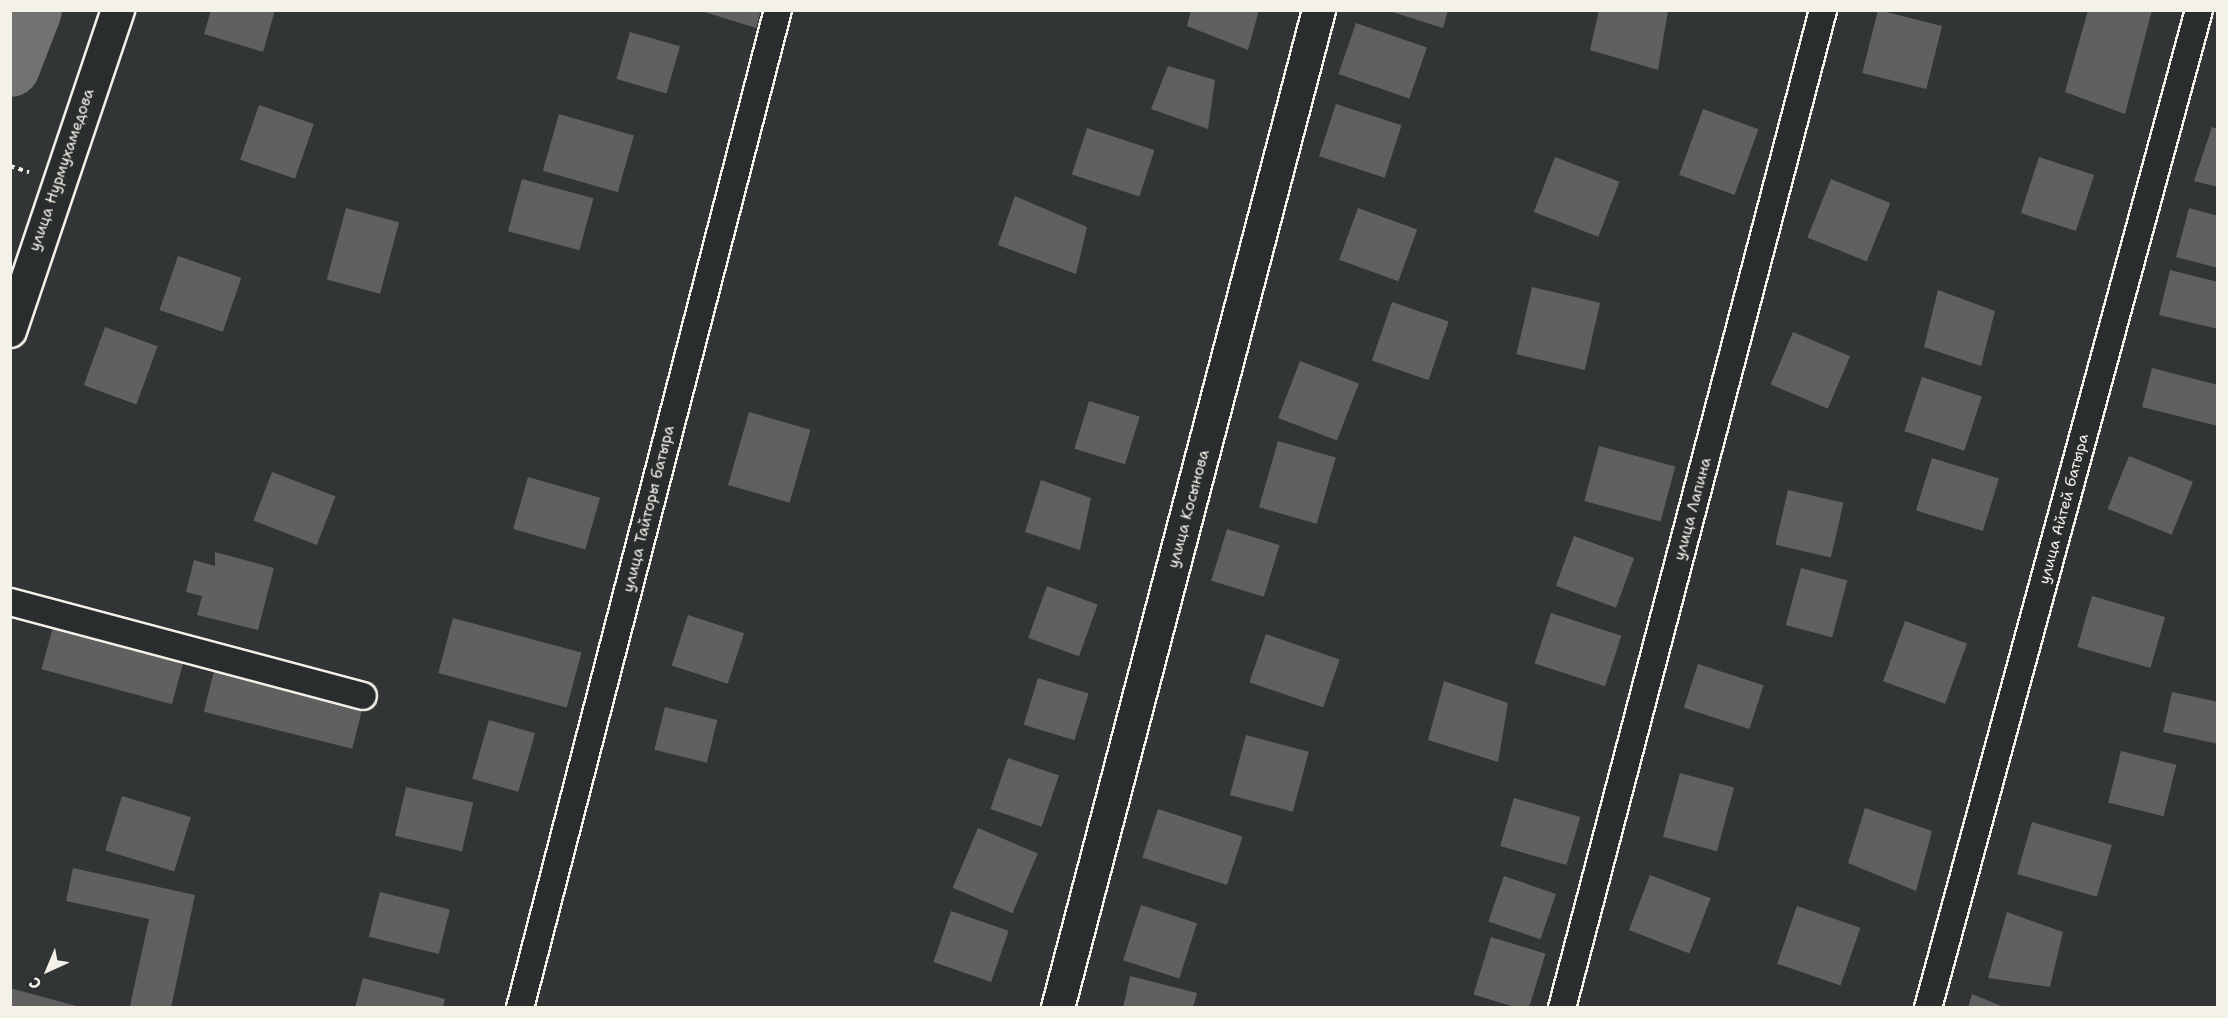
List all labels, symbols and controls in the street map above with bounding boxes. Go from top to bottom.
street label: улица Нурмухамедова [26,86,98,254]
street label: улица Тайторы батыра [620,424,678,594]
street label: улица Айтей батыра [2035,432,2093,586]
street label: улица Косынова [1165,448,1213,570]
street label: улица Лапина [1671,456,1715,562]
north arrow [18,940,78,1000]
text: С [24,972,46,994]

